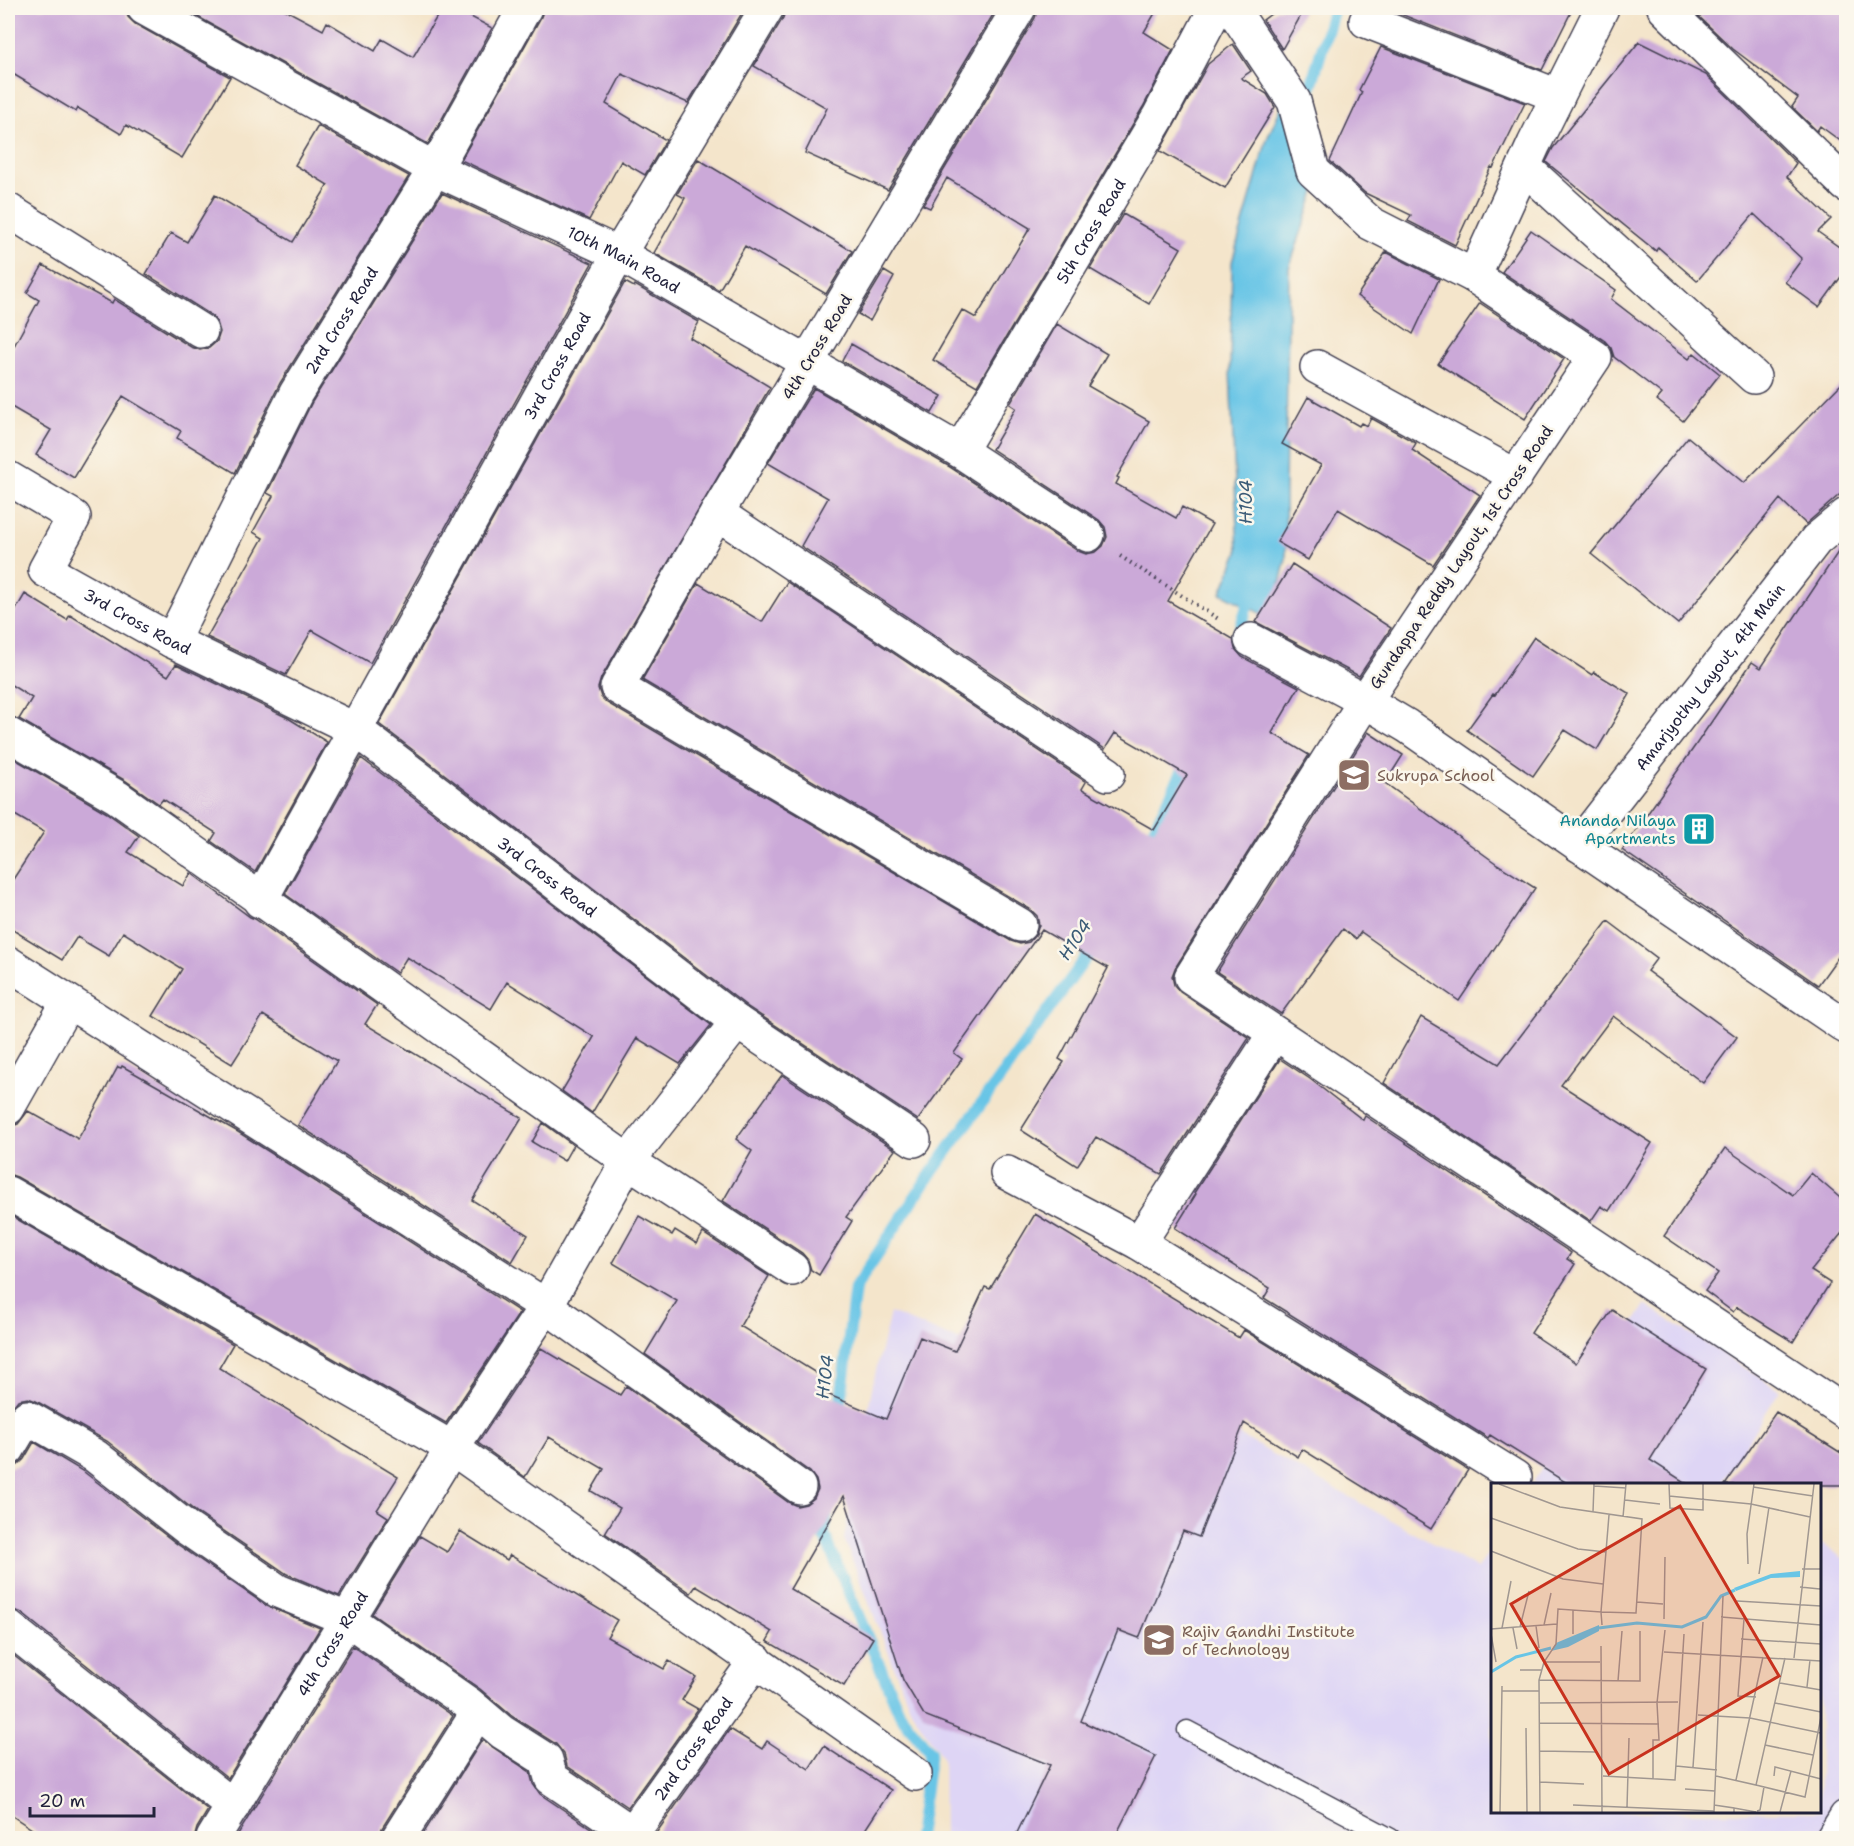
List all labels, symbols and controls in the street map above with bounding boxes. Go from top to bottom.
street label: 5th Cross Road [1051,175,1130,287]
street label: 10th Main Road [564,221,684,298]
street label: 2nd Cross Road [300,262,382,378]
street label: 4th Cross Road [777,290,857,404]
street label: 3rd Cross Road [519,308,595,423]
street label: Gundappa Reddy Layout, 1st Cross Road [1365,421,1557,693]
water label: H104 [1234,479,1258,524]
street label: Amarjyothy Layout, 4th Main [1630,579,1789,775]
street label: 3rd Cross Road [80,583,195,659]
school or university icon: Sukrupa School [1336,757,1372,793]
place label: Sukrupa School [1377,765,1495,786]
place label: Ananda Nilaya Apartments [1559,810,1676,849]
building icon: Ananda Nilaya Apartments [1681,811,1717,847]
street label: 3rd Cross Road [493,832,601,921]
water label: H104 [1053,915,1098,965]
water label: H104 [810,1353,840,1401]
inset map [1491,1483,1821,1813]
street label: 4th Cross Road [292,1587,372,1700]
place label: Rajiv Gandhi Institute of Technology [1182,1621,1355,1660]
school or university icon: Rajiv Gandhi Institute of Technology [1141,1622,1177,1658]
street label: 2nd Cross Road [649,1692,737,1804]
scale bar [30,1780,154,1818]
text: 20 m [39,1789,85,1813]

